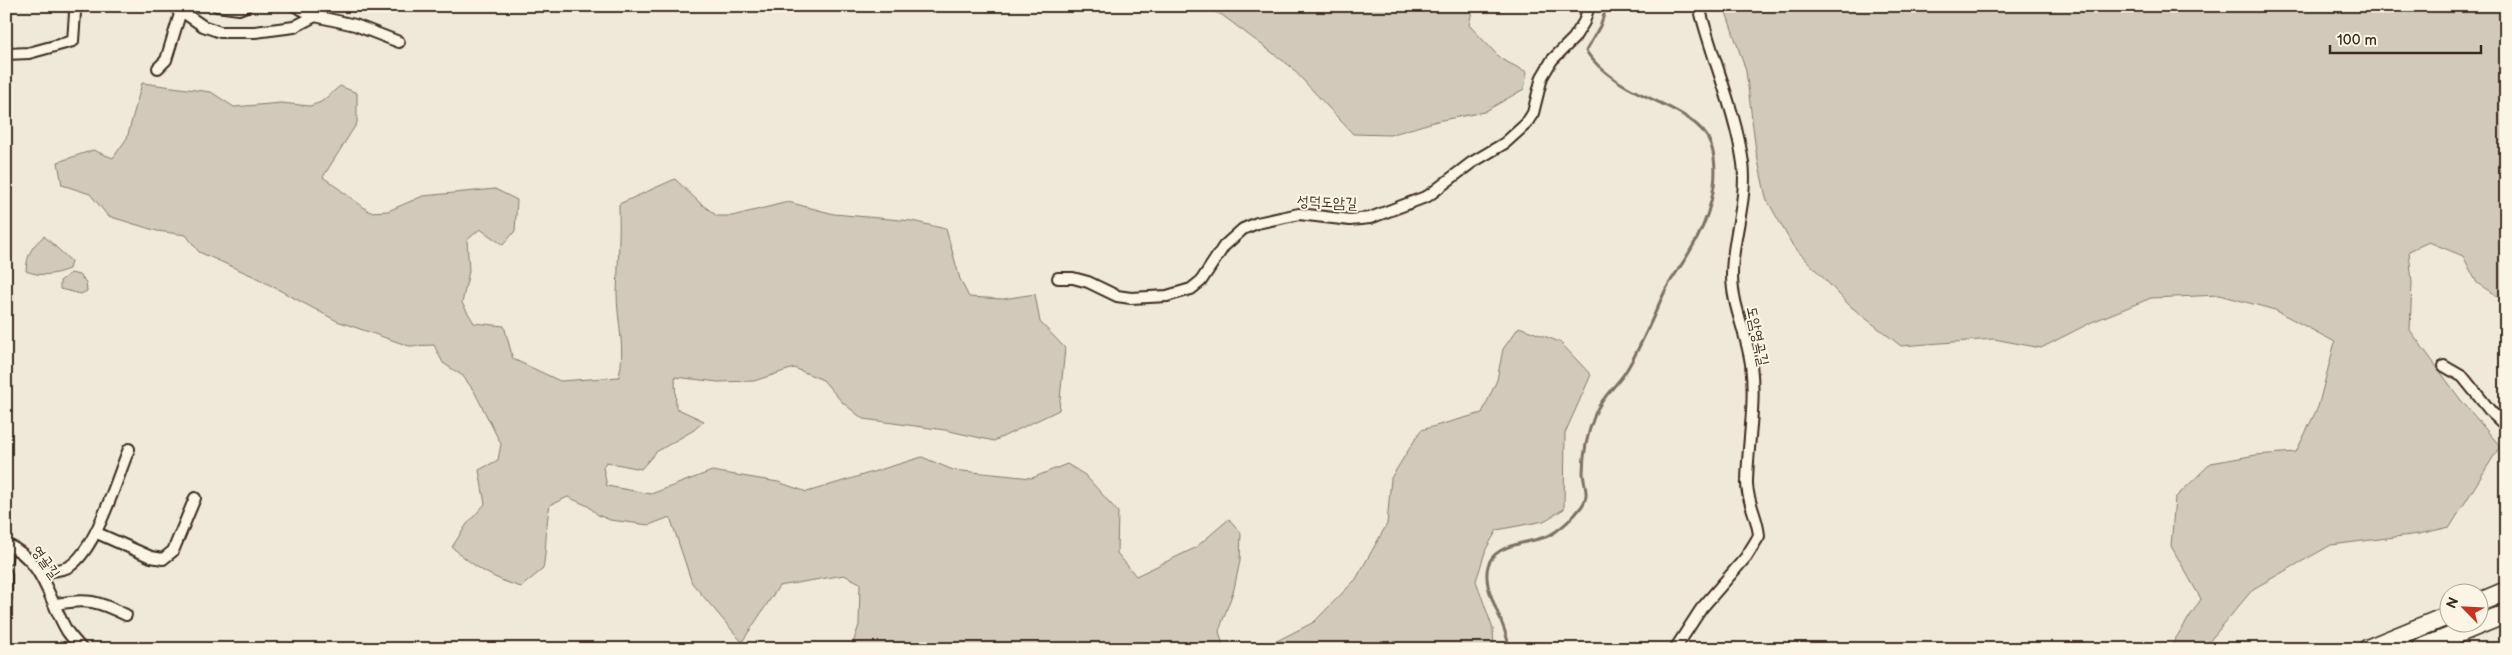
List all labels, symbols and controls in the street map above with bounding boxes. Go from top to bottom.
scale bar [2330,22,2481,54]
text: 100 m [2337,31,2377,50]
street label: 성덕도암길 [1296,192,1357,213]
street label: 도암영곡길 [1742,305,1773,368]
street label: 영골길 [27,542,64,583]
north arrow [2440,582,2490,632]
text: N [2443,595,2462,611]

